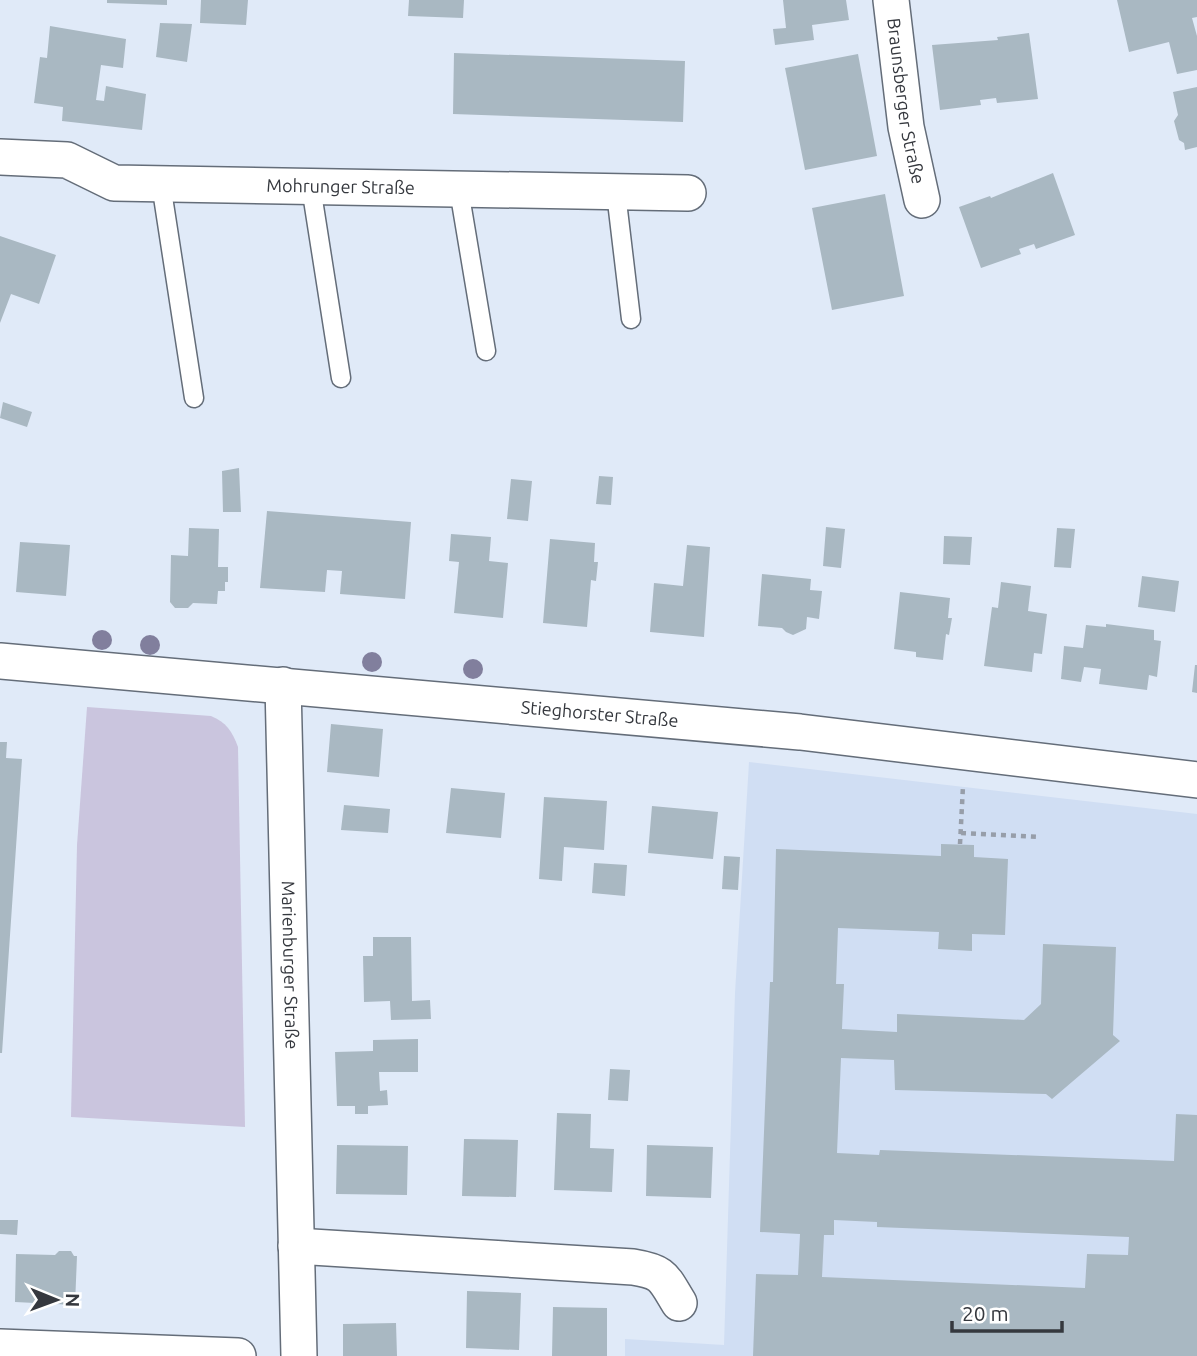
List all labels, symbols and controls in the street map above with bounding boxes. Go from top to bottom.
street label: Braunsberger Straße [884,17,929,186]
street label: Mohrunger Straße [266,175,415,197]
street label: Stieghorster Straße [520,696,679,730]
street label: Marienburger Straße [279,880,303,1049]
north arrow [21,1265,91,1335]
scale bar [952,1290,1062,1334]
text: N [62,1293,84,1308]
text: 20 m [962,1301,1009,1325]

